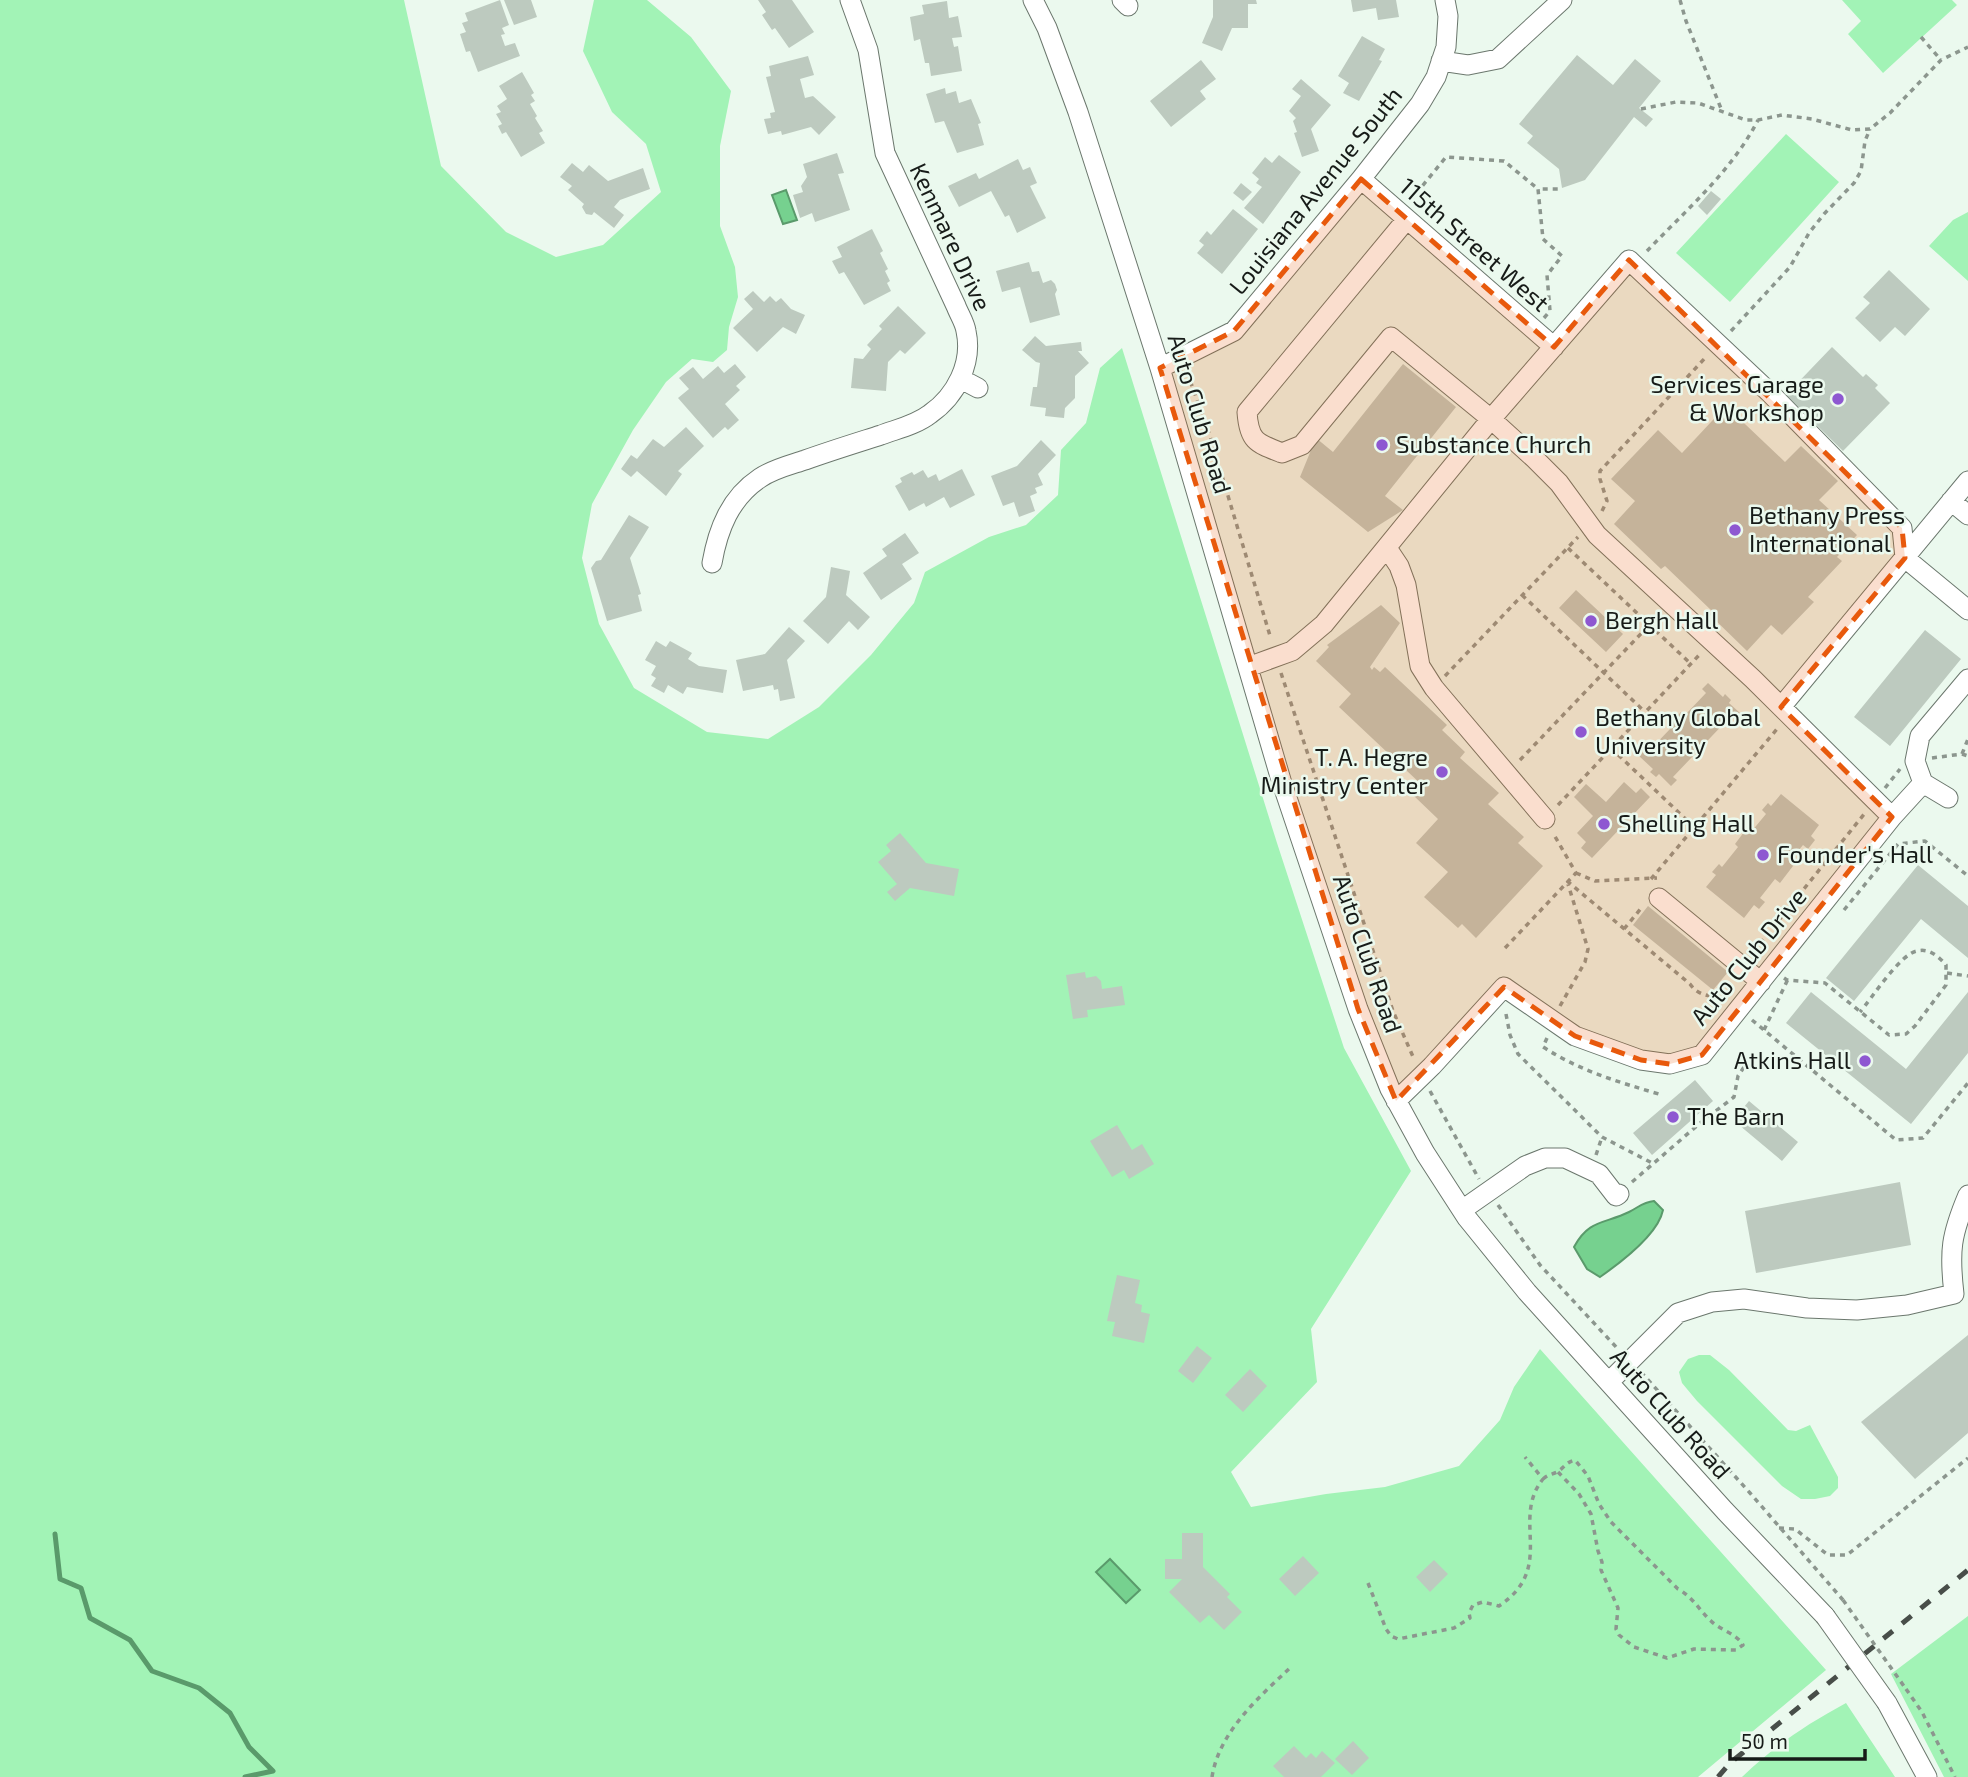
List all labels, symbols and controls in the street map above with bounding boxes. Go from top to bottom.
street label: Louisiana Avenue South [1222,81,1407,300]
street label: Kenmare Drive [905,158,998,315]
street label: 115th Street West [1394,171,1556,317]
street label: Auto Club Road [1162,330,1238,497]
place label: Services Garage & Workshop [1650,369,1824,426]
marker: Services Garage & Workshop [1830,391,1846,407]
place label: Substance Church [1396,429,1591,458]
marker: Substance Church [1374,437,1390,453]
place label: Bethany Press International [1749,500,1905,557]
marker: Bethany Press International [1727,522,1743,538]
place label: Bergh Hall [1605,605,1718,634]
marker: Bergh Hall [1583,613,1599,629]
place label: Bethany Global University [1595,702,1760,759]
marker: Bethany Global University [1573,724,1589,740]
place label: T. A. Hegre Ministry Center [1260,742,1428,799]
marker: T. A. Hegre Ministry Center [1434,764,1450,780]
place label: Shelling Hall [1618,808,1755,837]
marker: Shelling Hall [1596,816,1612,832]
place label: Founder's Hall [1777,839,1933,868]
marker: Founder's Hall [1755,847,1771,863]
street label: Auto Club Road [1328,871,1409,1036]
street label: Auto Club Drive [1684,882,1812,1030]
place label: Atkins Hall [1734,1045,1851,1074]
marker: Atkins Hall [1857,1053,1873,1069]
place label: The Barn [1687,1101,1785,1130]
marker: The Barn [1665,1109,1681,1125]
street label: Auto Club Road [1605,1342,1737,1484]
scale bar [1730,1718,1865,1762]
text: 50 m [1741,1728,1788,1753]

